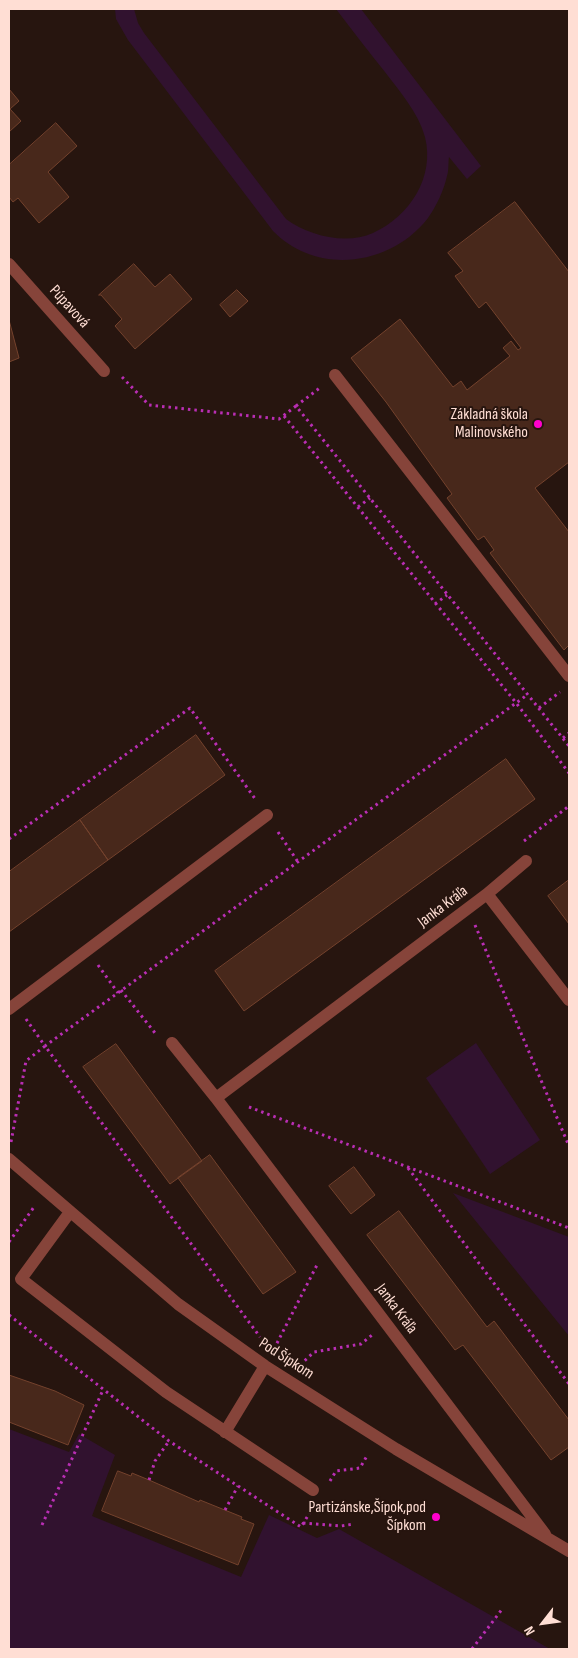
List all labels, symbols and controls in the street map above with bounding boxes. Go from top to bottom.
street label: Púpavová [45,282,93,332]
place label: Základná škola Malinovského [451,405,528,443]
marker: Základná škola Malinovského [532,418,544,430]
street label: Janka Kráľa [414,882,472,932]
street label: Janka Kráľa [371,1280,421,1338]
street label: Pod Šípkom [255,1334,317,1384]
place label: Partizánske,Šípok,pod Šípkom [309,1498,426,1536]
marker: Partizánske,Šípok,pod Šípkom [430,1511,442,1523]
north arrow [518,1598,568,1648]
text: N [520,1623,539,1638]

